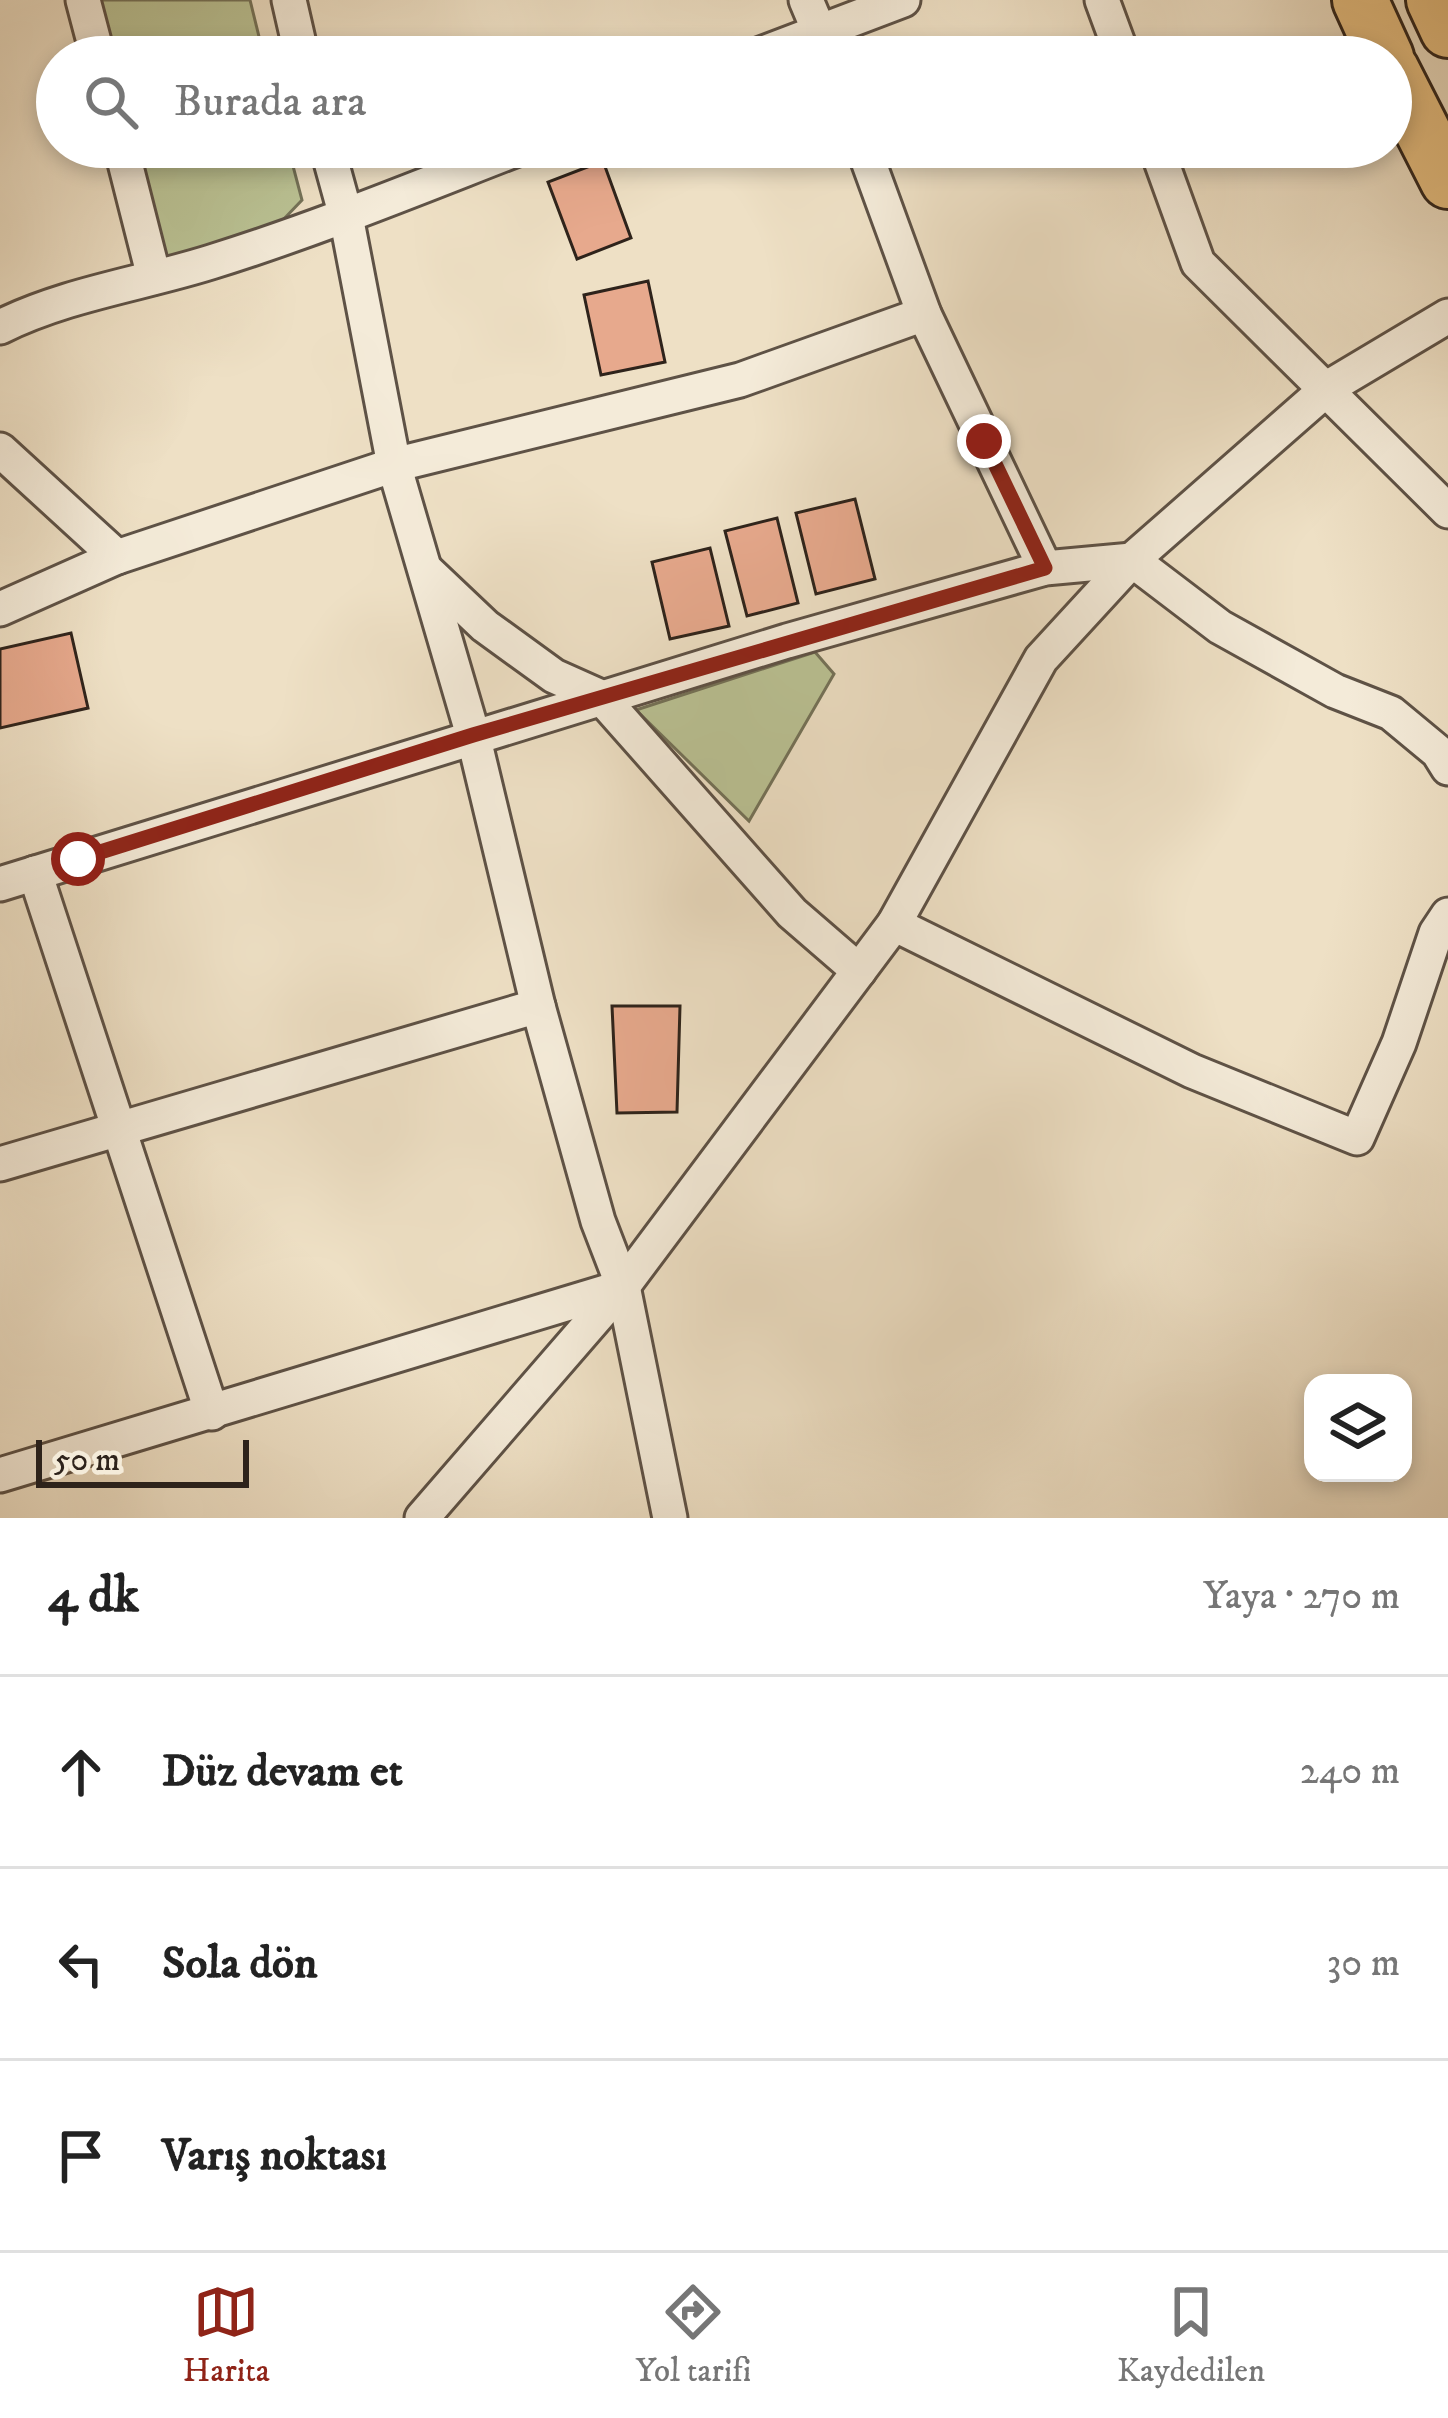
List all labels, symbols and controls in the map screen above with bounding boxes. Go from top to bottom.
search box [36,36,1412,168]
icon: search [78,69,144,135]
text: Burada ara [174,74,366,130]
route end [957,414,1011,468]
route start [51,832,105,886]
map controls [1304,1374,1412,1482]
button: layers [1304,1374,1412,1482]
scale bar [36,1434,249,1487]
text: 50 m [54,1440,120,1481]
text: 4 dk [48,1564,139,1628]
text: Yaya · 270 m [1203,1572,1400,1621]
icon: ahead [48,1739,114,1805]
text: Düz devam et [162,1744,403,1800]
text: 240 m [1300,1747,1400,1796]
icon: left [48,1931,114,1997]
text: Sola dön [162,1936,317,1992]
text: 30 m [1327,1939,1400,1988]
icon: arrive [48,2123,114,2189]
text: Varış noktası [162,2128,387,2184]
tab: Harita [183,2279,270,2392]
tab: Yol tarifi [635,2279,751,2392]
tab: Kaydedilen [1117,2279,1265,2392]

